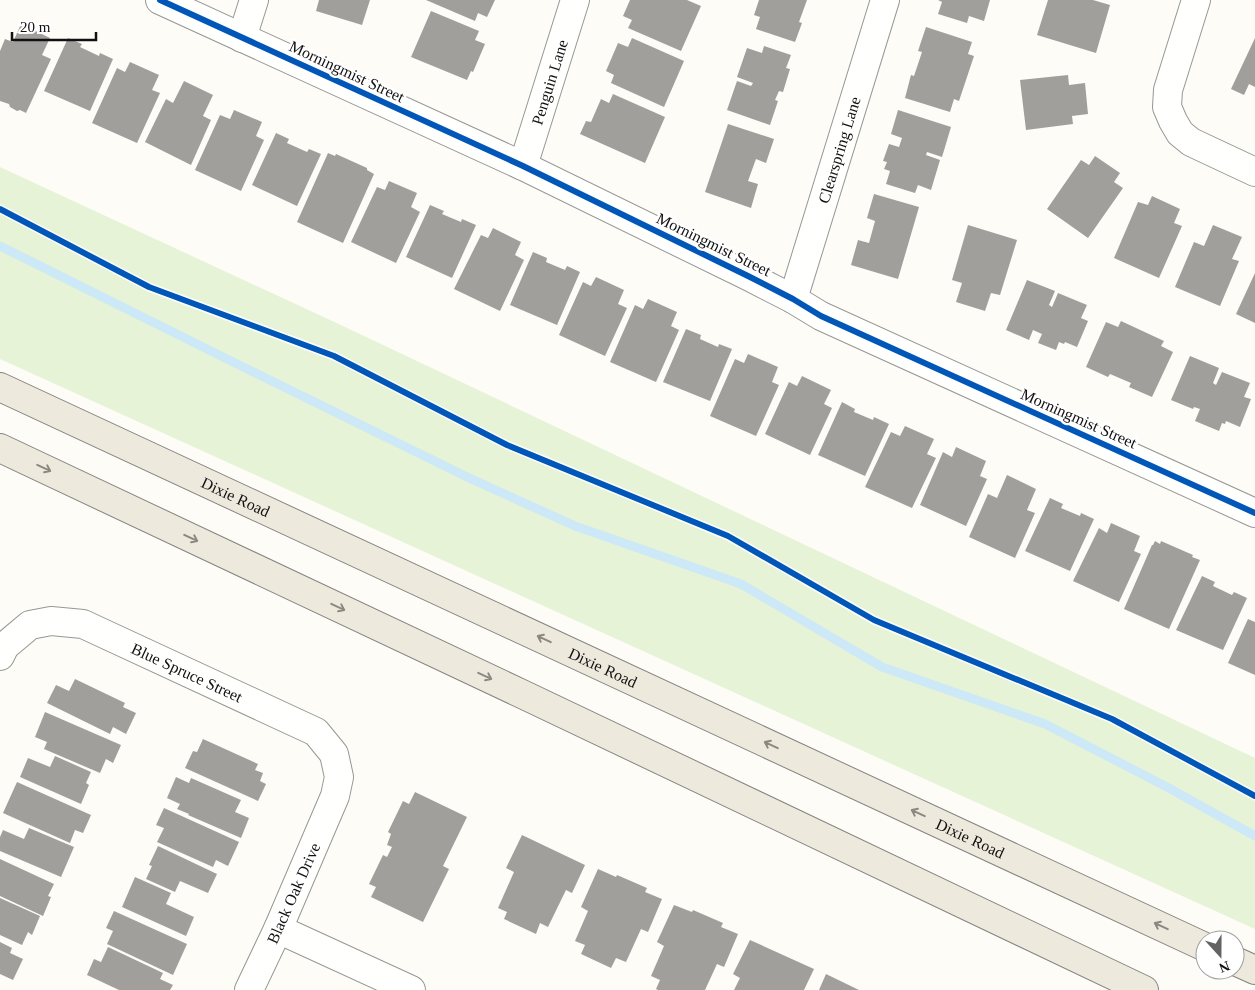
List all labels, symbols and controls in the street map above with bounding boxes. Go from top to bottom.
scale bar [12,10,96,42]
text: 20 m [20,19,51,35]
street label: Morningmist Street [286,37,407,107]
street label: Penguin Lane [528,37,571,127]
street label: Clearspring Lane [815,95,864,205]
street label: Morningmist Street [653,209,774,281]
street label: Morningmist Street [1018,385,1140,453]
one-way arrow [36,464,51,474]
street label: Dixie Road [199,474,272,520]
one-way arrow [183,533,198,543]
one-way arrow [330,603,345,612]
one-way arrow [537,634,552,644]
street label: Blue Spruce Street [129,640,245,706]
street label: Dixie Road [566,645,640,691]
one-way arrow [477,672,492,682]
one-way arrow [764,740,779,749]
one-way arrow [911,808,926,818]
street label: Dixie Road [933,815,1007,862]
street label: Black Oak Drive [264,840,323,946]
one-way arrow [1154,921,1169,931]
north arrow [1195,930,1245,980]
text: N [1217,958,1232,975]

